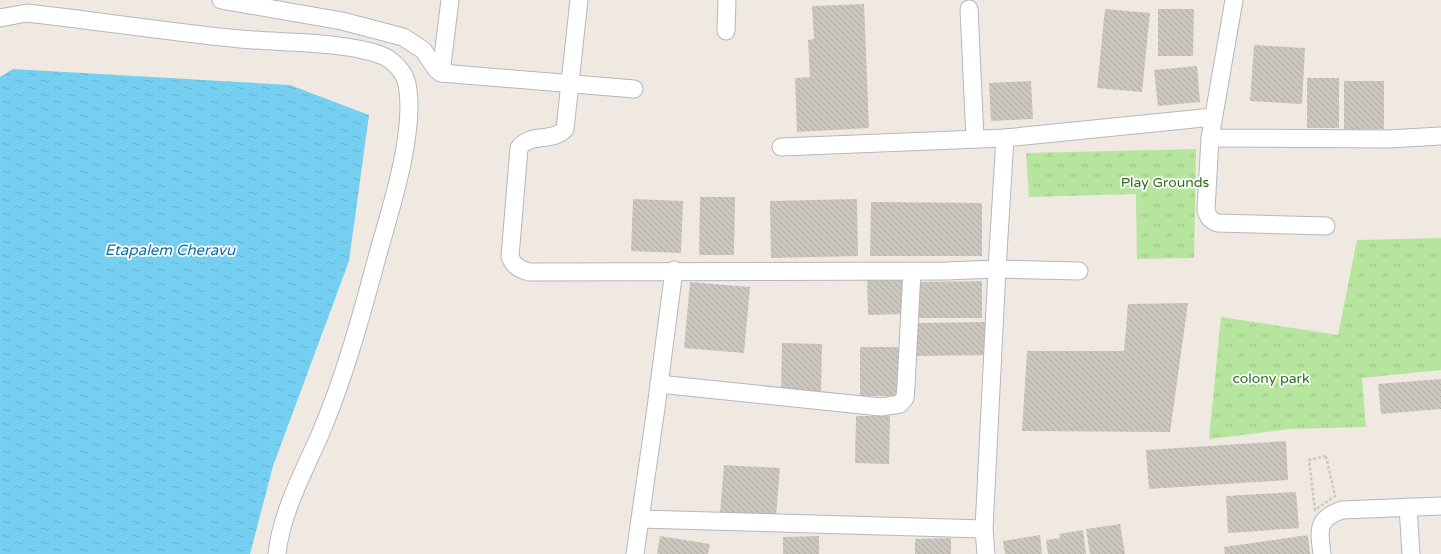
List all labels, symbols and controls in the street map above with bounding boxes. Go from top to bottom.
park label: Play Grounds [1121,174,1210,191]
water label: Etapalem Cheravu [105,241,236,259]
park label: colony park [1232,370,1310,387]

